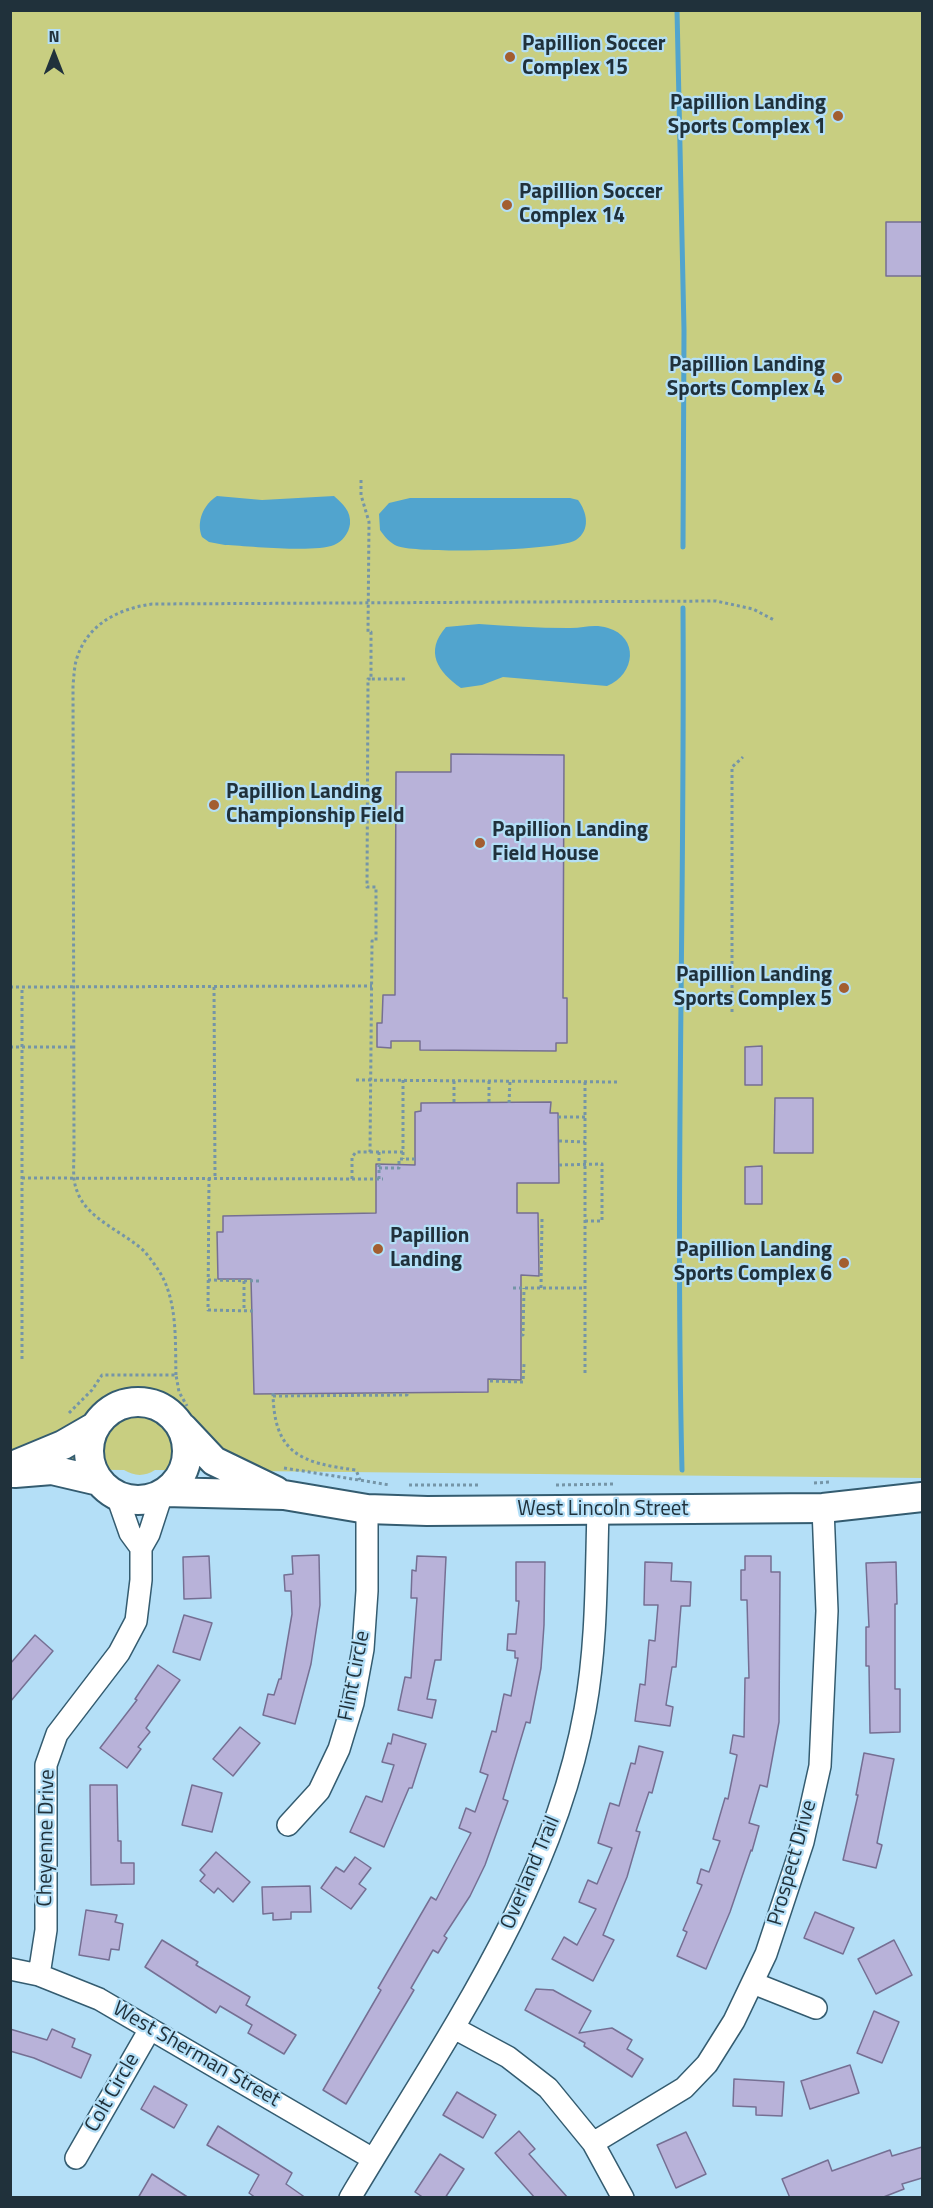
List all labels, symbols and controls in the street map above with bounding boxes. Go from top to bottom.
north arrow [24,24,84,84]
text: N [48,24,60,48]
place label: Papillion Soccer Complex 15 [522,32,666,82]
marker: Papillion Soccer Complex 15 [503,50,517,64]
place label: Papillion Landing Sports Complex 1 [668,91,826,141]
marker: Papillion Landing Sports Complex 1 [831,109,845,123]
place label: Papillion Soccer Complex 14 [519,180,663,230]
marker: Papillion Soccer Complex 14 [500,198,514,212]
place label: Papillion Landing Sports Complex 4 [667,353,825,403]
marker: Papillion Landing Sports Complex 4 [830,371,844,385]
place label: Papillion Landing Championship Field [226,780,404,830]
marker: Papillion Landing Championship Field [207,798,221,812]
place label: Papillion Landing Field House [492,818,648,868]
marker: Papillion Landing Field House [473,836,487,850]
place label: Papillion Landing Sports Complex 5 [674,963,832,1013]
marker: Papillion Landing Sports Complex 5 [837,981,851,995]
place label: Papillion Landing [390,1224,469,1274]
place label: Papillion Landing Sports Complex 6 [674,1238,832,1288]
marker: Papillion Landing [371,1242,385,1256]
marker: Papillion Landing Sports Complex 6 [837,1256,851,1270]
street label: West Lincoln Street [517,1497,689,1523]
street label: Flint Circle [334,1629,376,1723]
street label: Cheyenne Drive [33,1769,61,1907]
street label: Prospect Drive [763,1797,823,1929]
street label: Overland Trail [496,1813,566,1933]
street label: West Sherman Street [108,1997,284,2113]
street label: Colt Circle [80,2049,146,2137]

